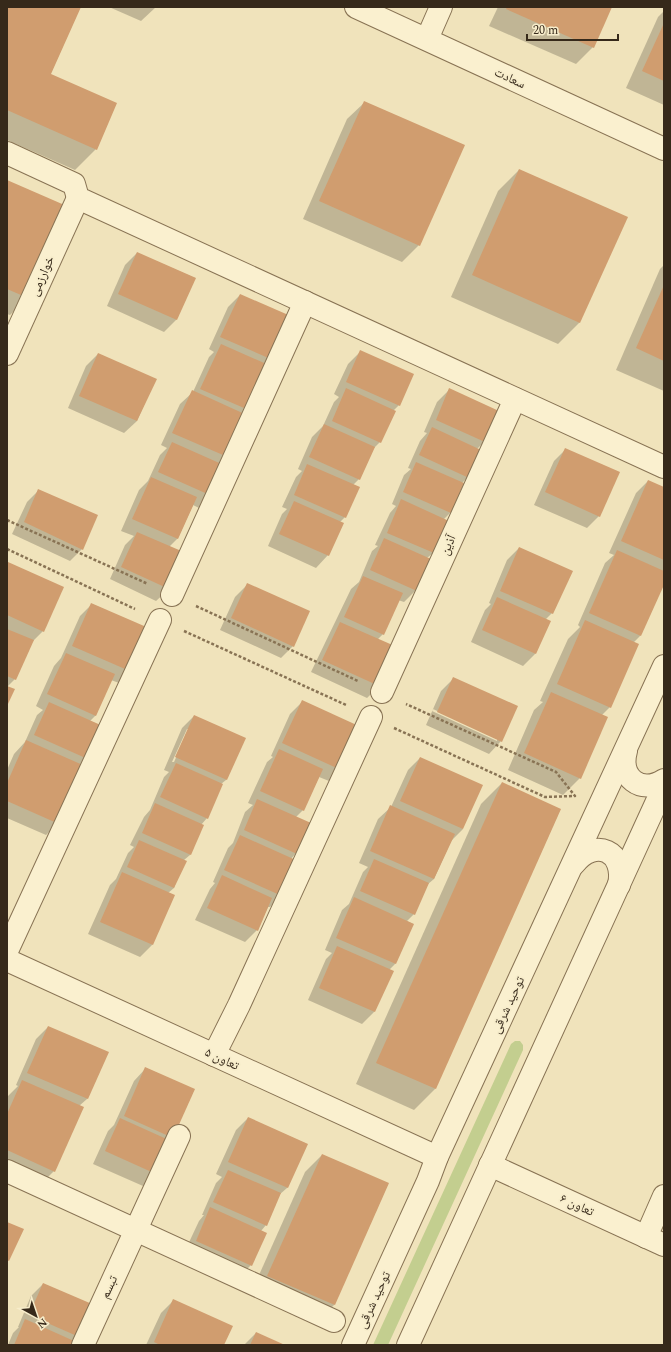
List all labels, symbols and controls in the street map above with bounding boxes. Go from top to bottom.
scale bar [527,16,618,42]
text: 20 m [533,21,558,40]
street label: سعادت [491,62,529,94]
street label: خوارزمی [24,253,60,299]
street label: آذین [435,531,462,558]
street label: توحید شرقی [486,973,530,1037]
street label: تعاون ۵ [201,1042,243,1076]
street label: تعاون ۶ [556,1188,598,1222]
street label: توحید شرقی [352,1268,396,1332]
street label: تبسم [95,1272,123,1302]
north arrow [16,1296,56,1336]
text: N [33,1314,51,1333]

